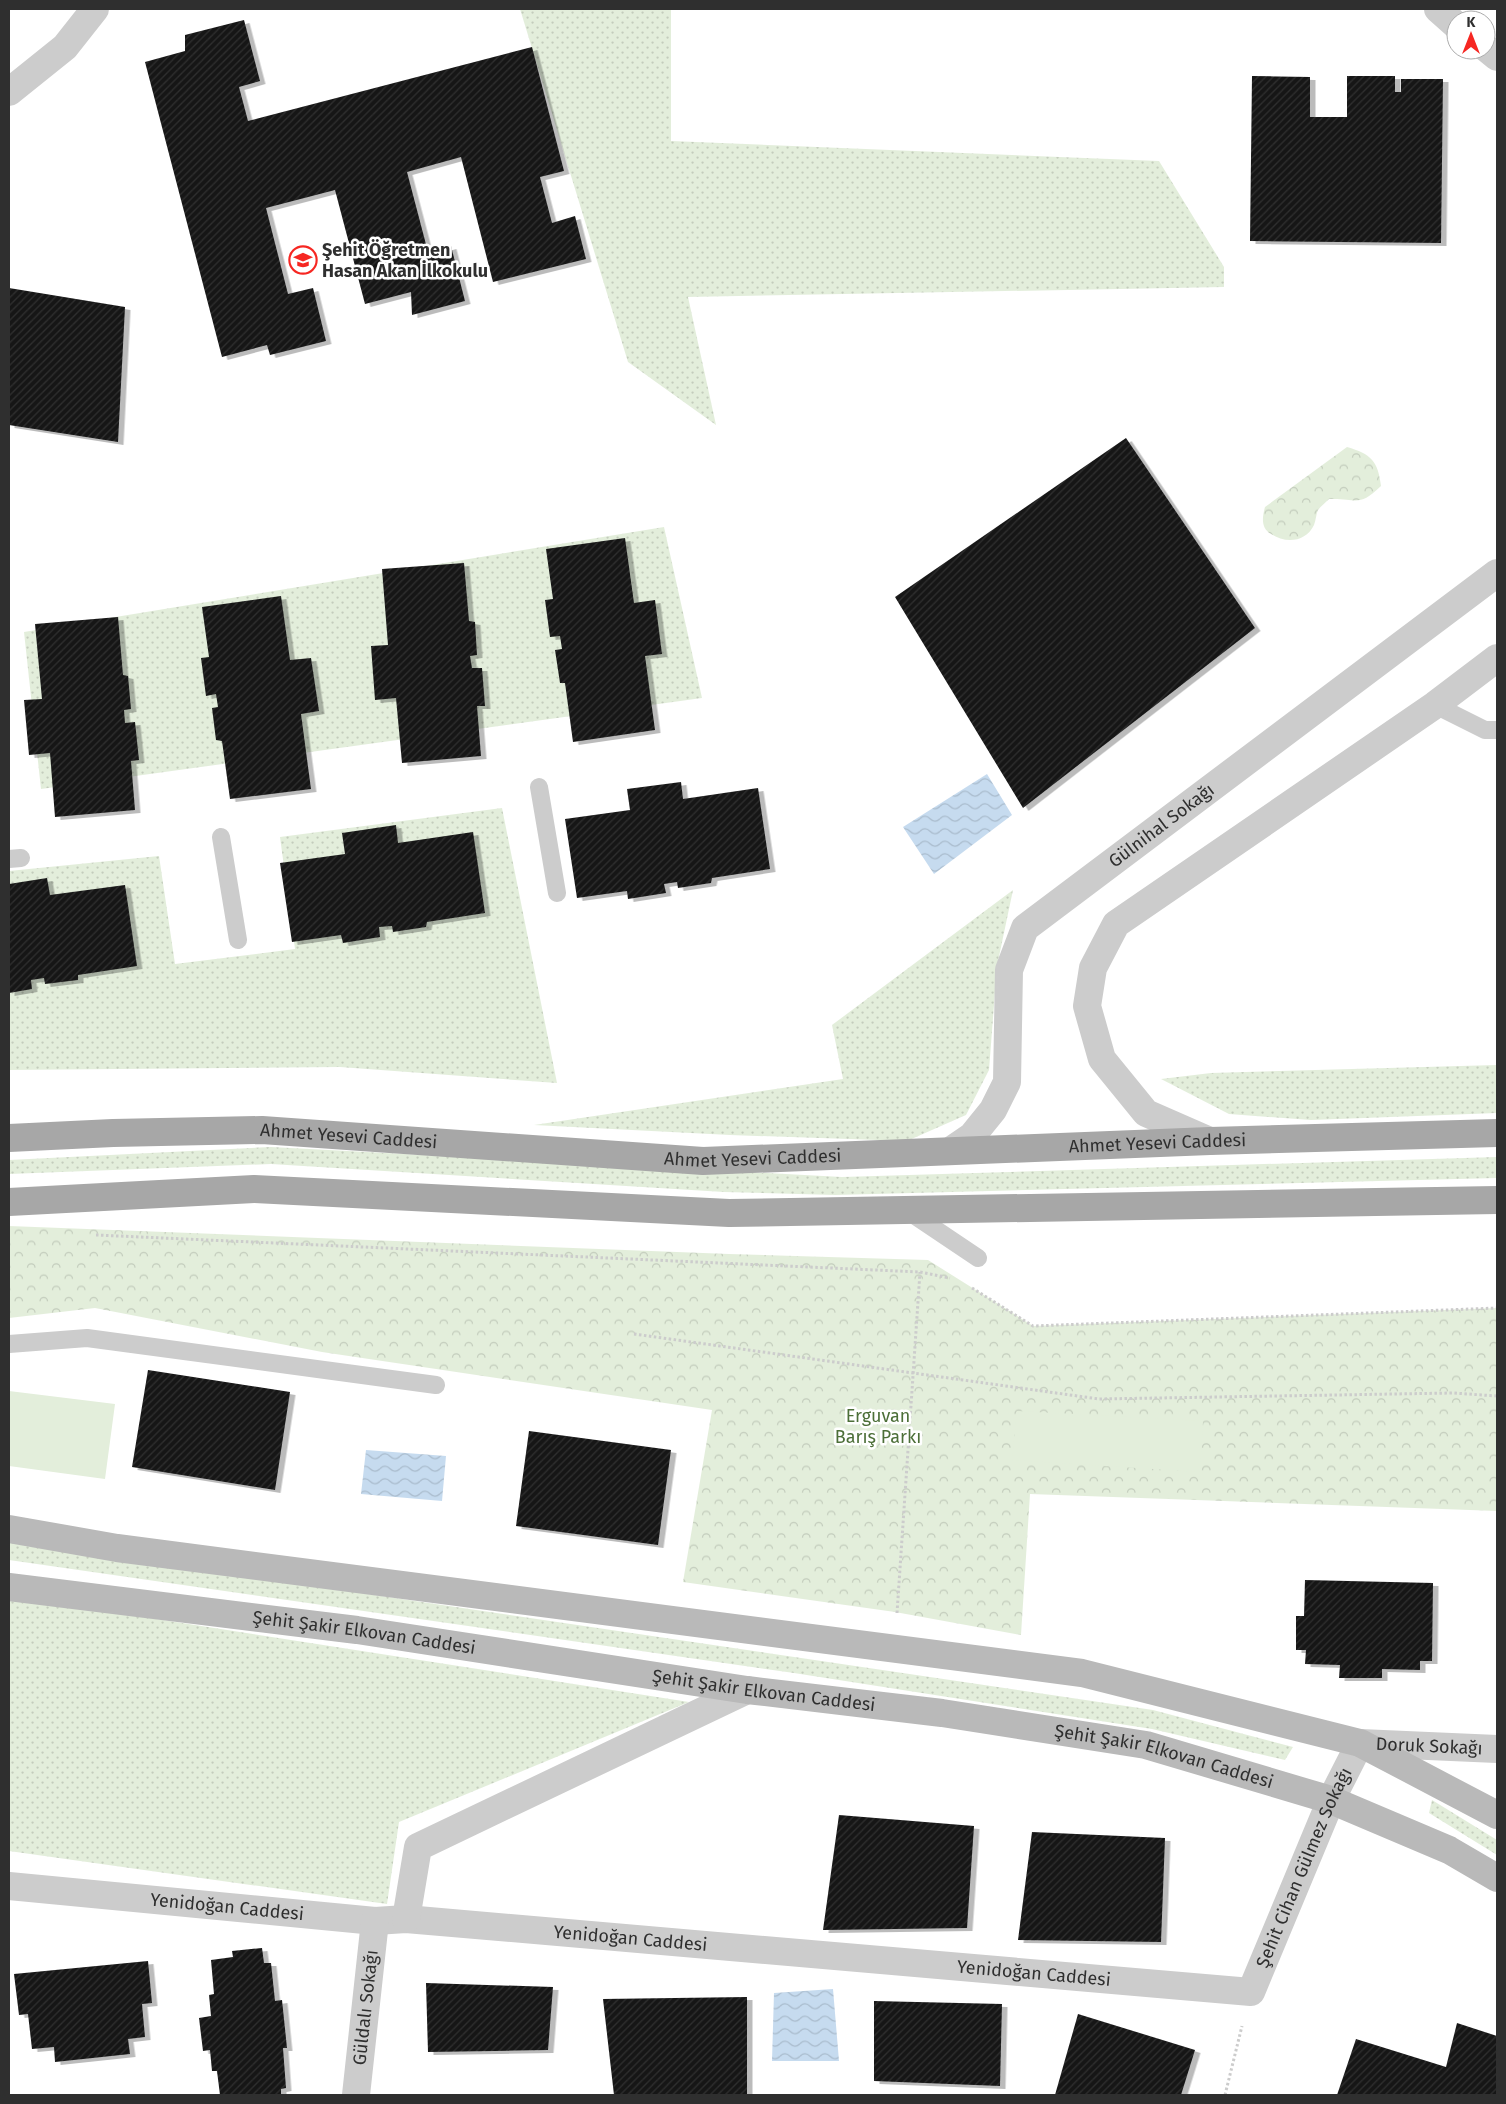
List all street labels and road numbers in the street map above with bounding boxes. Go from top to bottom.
street label: Gülnihal Sokağı [1104,779,1219,872]
street label: Ahmet Yesevi Caddesi [259,1119,438,1153]
street label: Ahmet Yesevi Caddesi [1068,1129,1246,1158]
street label: Ahmet Yesevi Caddesi [663,1145,842,1172]
street label: Şehit Şakir Elkovan Caddesi [251,1606,477,1659]
street label: Şehit Şakir Elkovan Caddesi [651,1665,877,1716]
street label: Şehit Şakir Elkovan Caddesi [1053,1720,1276,1793]
street label: Doruk Sokağı [1375,1733,1483,1759]
street label: Şehit Cihan Gülmez Sokağı [1251,1764,1357,1971]
street label: Yenidoğan Caddesi [149,1889,305,1925]
street label: Yenidoğan Caddesi [553,1921,708,1956]
street label: Güldalı Sokağı [348,1949,383,2066]
street label: Yenidoğan Caddesi [956,1956,1112,1991]

